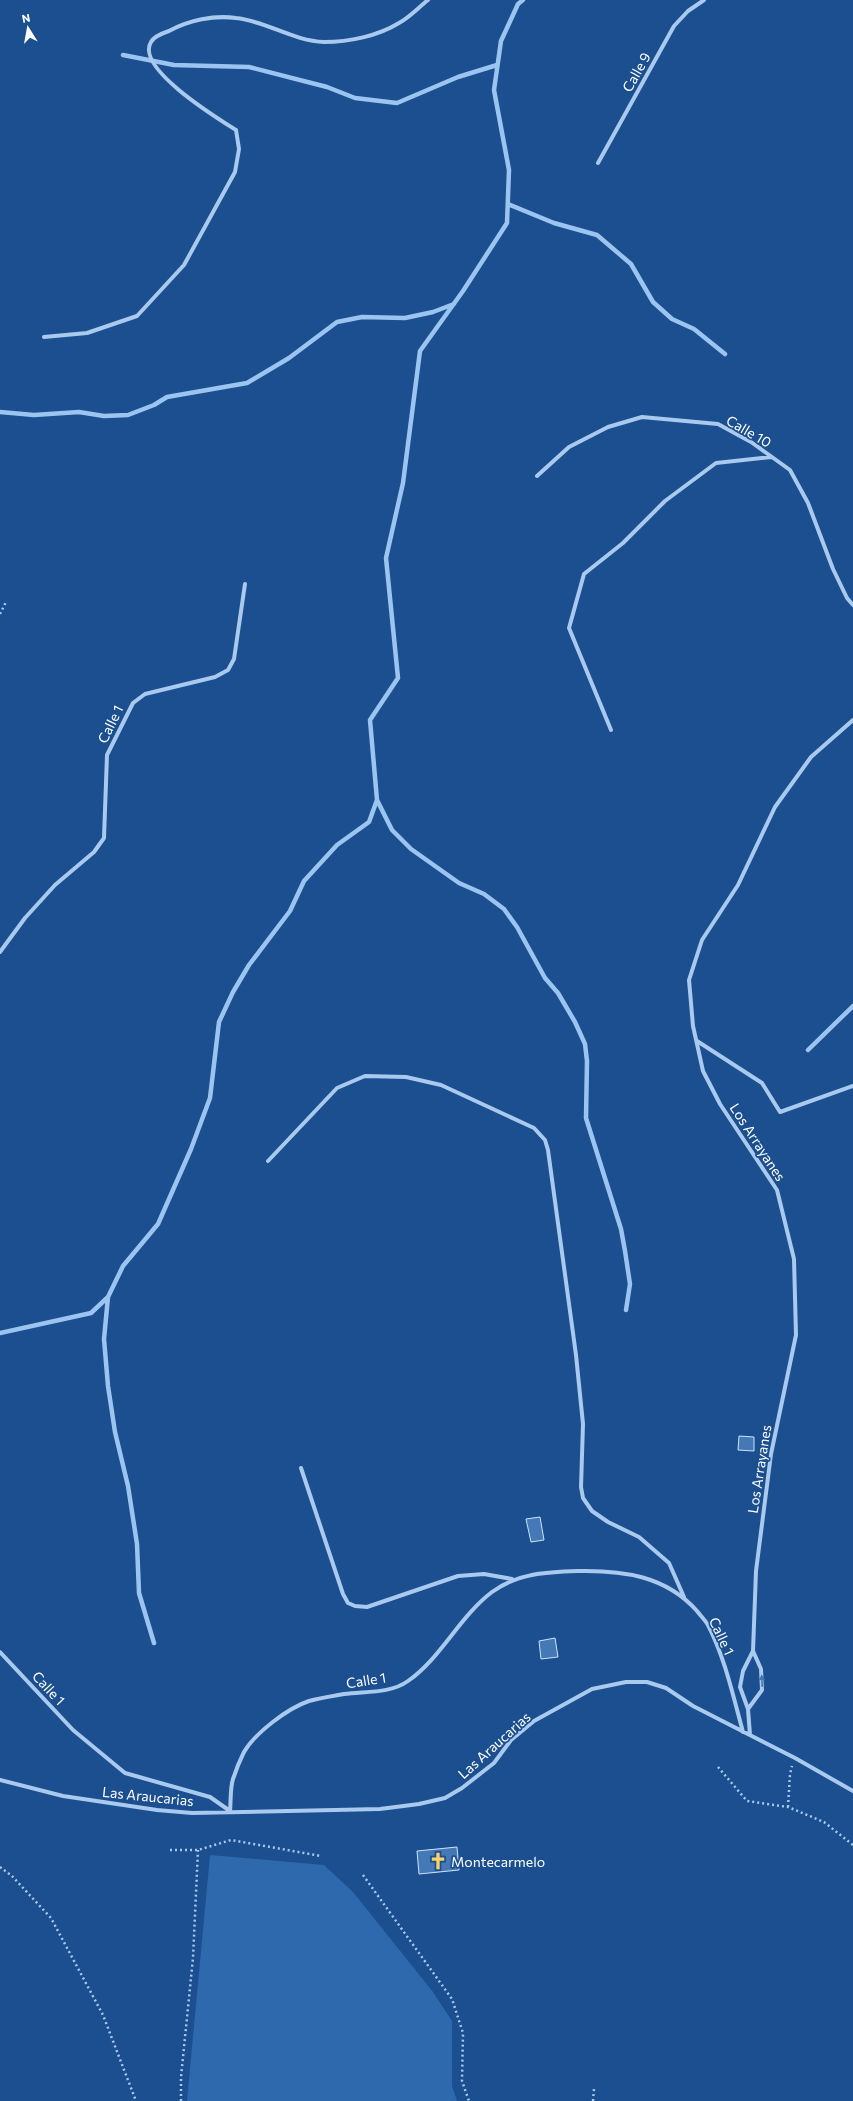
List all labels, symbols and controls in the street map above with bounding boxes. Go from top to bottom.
north arrow [8,8,48,48]
text: N [21,11,31,25]
street label: Calle 9 [618,49,654,95]
street label: Calle 10 [723,411,775,451]
street label: Calle 1 [94,702,126,746]
street label: Los Arrayanes [727,1100,789,1184]
street label: Los Arrayanes [744,1424,774,1514]
street label: Calle 1 [706,1614,738,1658]
street label: Calle 1 [29,1668,69,1708]
street label: Calle 1 [345,1668,387,1692]
one-way arrow [758,1675,765,1687]
street label: Las Araucarias [454,1708,534,1782]
street label: Las Araucarias [101,1783,195,1809]
church icon: Montecarmelo [428,1851,448,1871]
place label: Montecarmelo [451,1853,545,1870]

